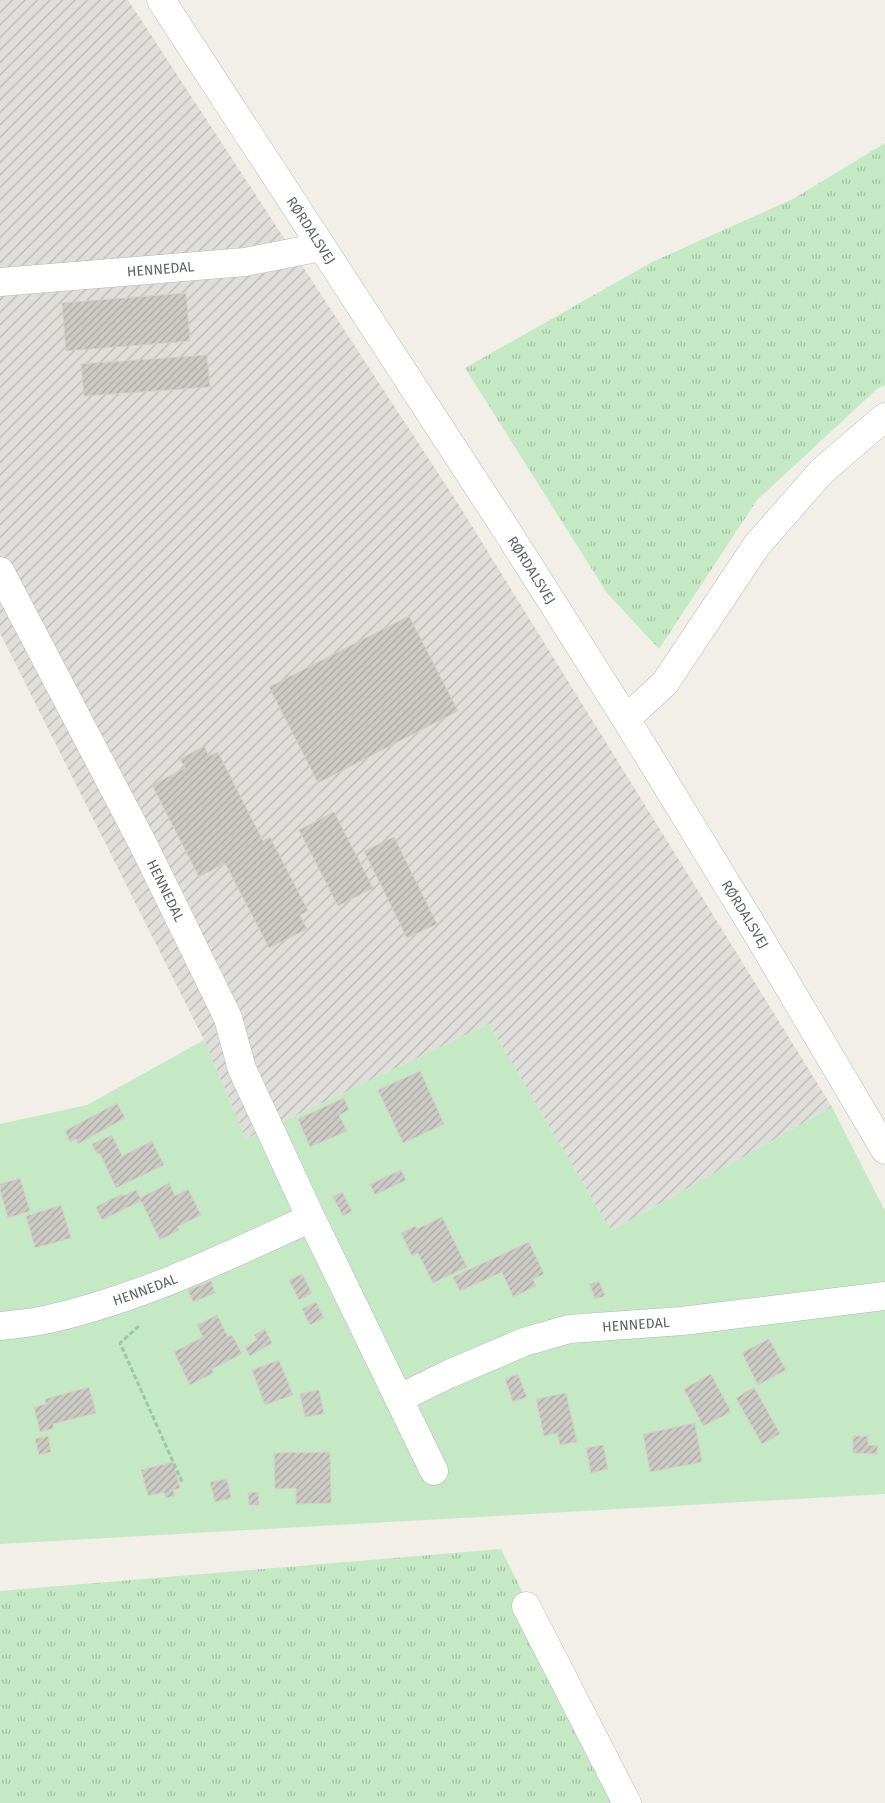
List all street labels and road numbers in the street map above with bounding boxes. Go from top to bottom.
street label: RØRDALSVEJ [283,194,339,268]
street label: HENNEDAL [126,258,195,281]
street label: RØRDALSVEJ [504,533,559,607]
street label: HENNEDAL [143,857,188,925]
street label: RØRDALSVEJ [717,877,772,952]
street label: HENNEDAL [111,1270,180,1310]
street label: HENNEDAL [602,1314,670,1336]

